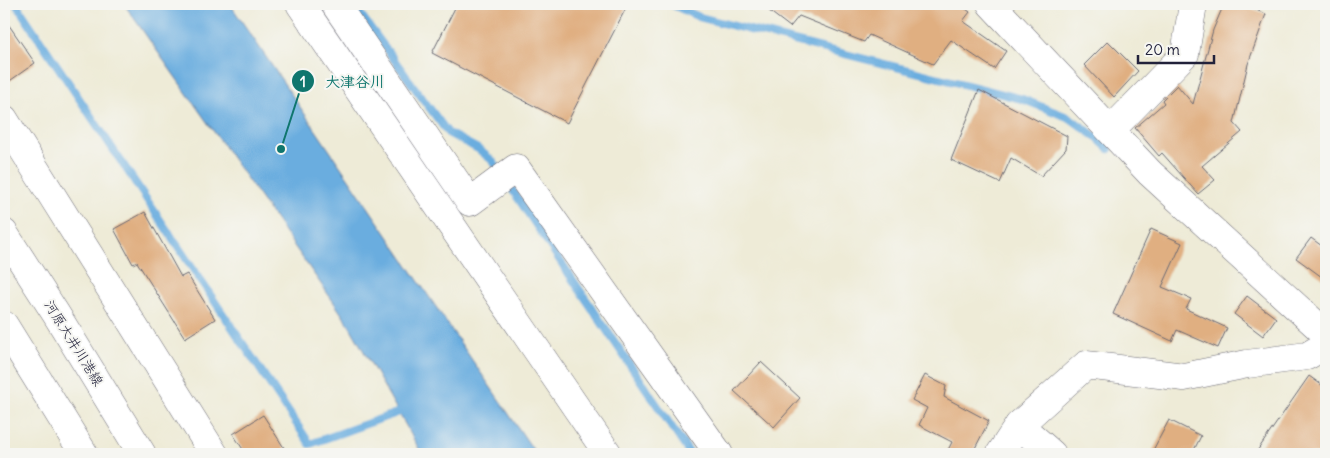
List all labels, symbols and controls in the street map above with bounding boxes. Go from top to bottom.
scale bar [1138,32,1214,64]
text: 20 m [1145,40,1180,59]
callout: 大津谷川 [290,66,395,96]
text: 1 [300,72,306,91]
text: 大津谷川 [325,72,385,91]
street label: 河原大井川港線 [40,297,108,389]

